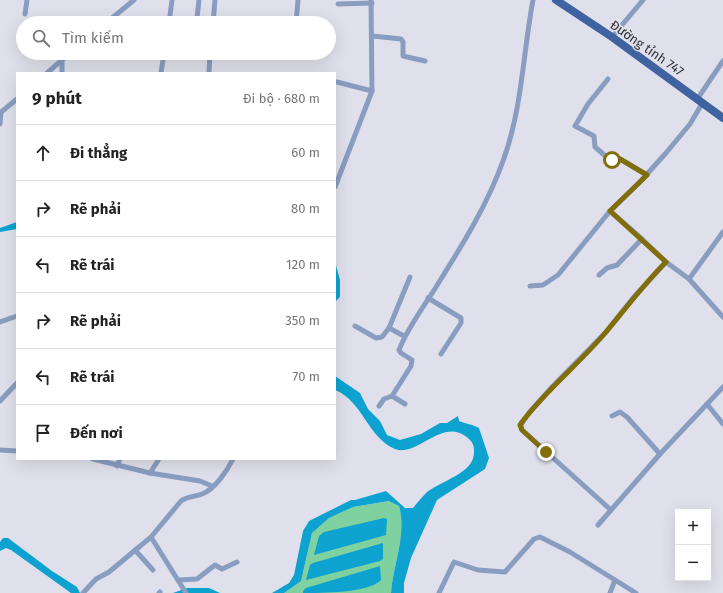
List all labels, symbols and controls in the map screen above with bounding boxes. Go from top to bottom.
search box [16,16,336,60]
street label: Đường tỉnh 747 [607,17,687,79]
icon: search [30,27,52,49]
text: Tìm kiếm [62,29,124,47]
text: 9 phút [32,88,82,109]
text: Đi bộ · 680 m [243,91,320,106]
icon: ahead [32,142,54,164]
text: Đi thẳng [70,144,127,162]
text: 60 m [291,145,320,160]
route start [603,151,621,169]
icon: right [32,198,54,220]
text: Rẽ phải [70,200,121,218]
text: 80 m [291,201,320,216]
icon: left [32,254,54,276]
text: Rẽ trái [70,256,115,274]
text: 120 m [286,257,320,272]
icon: right [32,310,54,332]
text: Rẽ phải [70,312,121,330]
text: 350 m [285,313,320,328]
icon: left [32,366,54,388]
text: Rẽ trái [70,368,115,386]
text: 70 m [293,369,320,384]
icon: arrive [32,422,54,444]
text: Đến nơi [70,424,123,442]
route end [537,443,555,461]
map controls [675,509,711,581]
button: + [675,509,711,545]
button: − [675,545,711,581]

